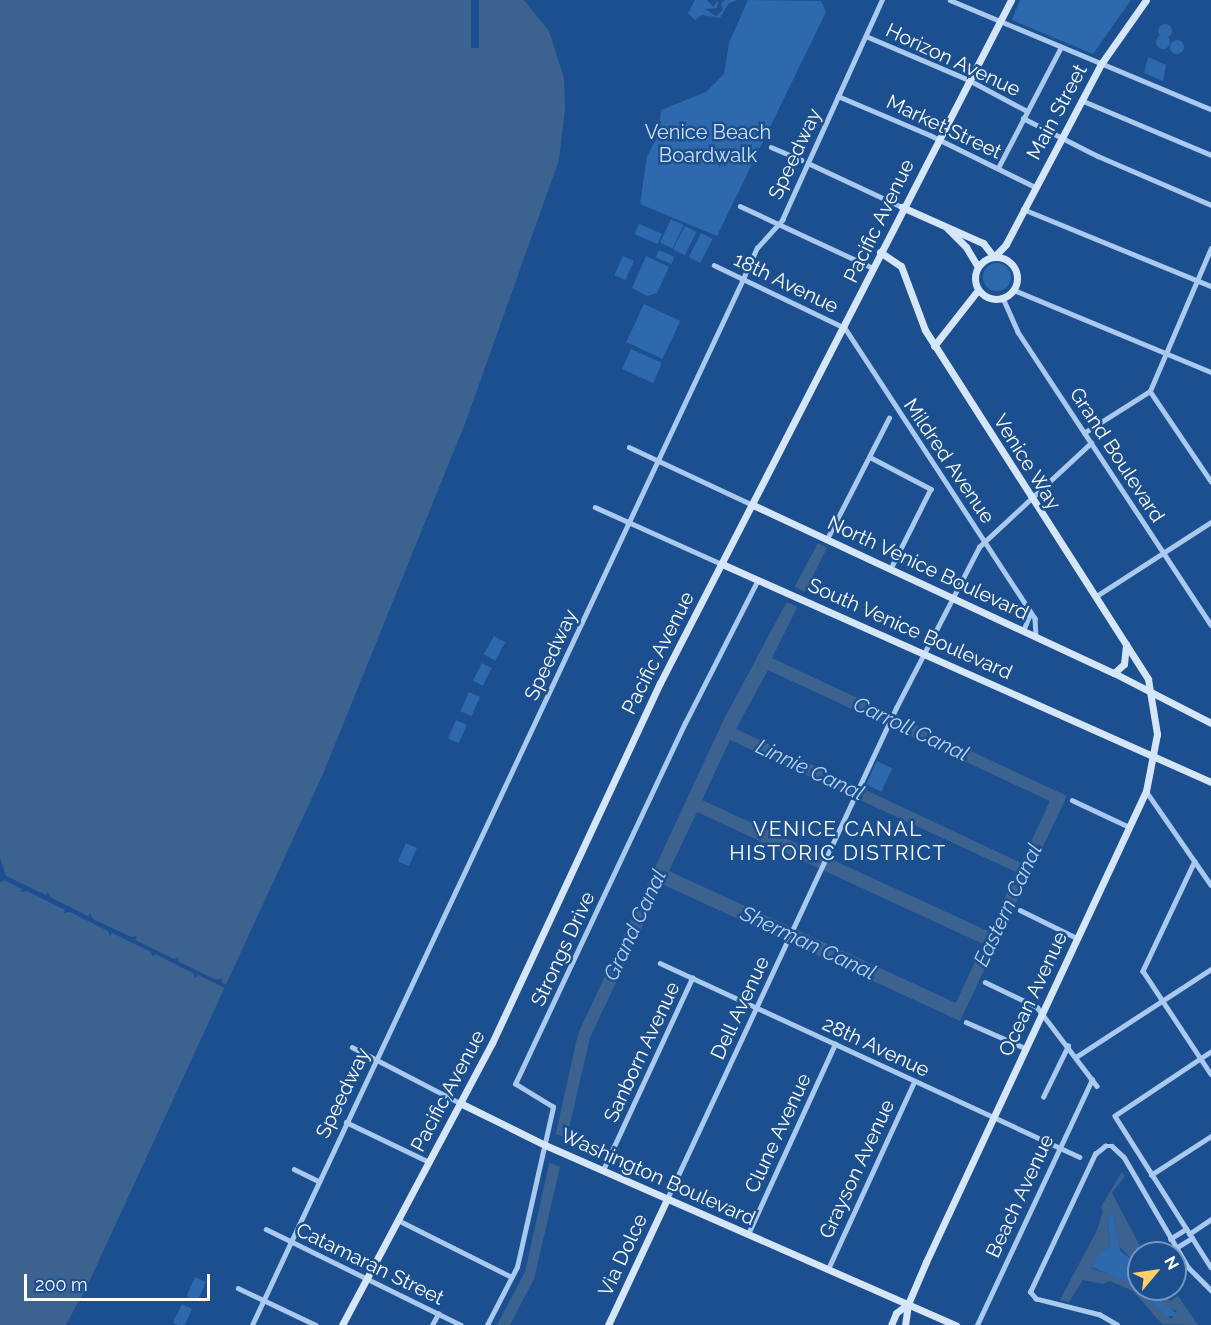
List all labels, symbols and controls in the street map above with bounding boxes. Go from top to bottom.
street label: Horizon Avenue [882,18,1024,102]
street label: Main Street [1022,60,1092,164]
street label: Market Street [883,90,1005,164]
street label: Speedway [763,105,827,203]
park label: Venice Beach Boardwalk [645,121,771,168]
street label: Pacific Avenue [839,155,919,287]
street label: 18th Avenue [729,247,843,319]
street label: Grand Boulevard [1064,383,1170,527]
street label: Mildred Avenue [898,394,1000,528]
street label: Venice Way [988,409,1066,515]
street label: North Venice Boulevard [823,511,1033,625]
street label: South Venice Boulevard [804,573,1016,685]
street label: Pacific Avenue [617,587,699,719]
street label: Speedway [519,606,583,704]
water label: Carroll Canal [849,691,973,767]
water label: Linnie Canal [752,734,868,806]
district label: VENICE CANAL HISTORIC DISTRICT [729,816,947,866]
water label: Eastern Canal [969,840,1047,970]
water label: Grand Canal [598,865,672,985]
street label: Strongs Drive [526,888,600,1010]
water label: Sherman Canal [736,901,880,985]
street label: Ocean Avenue [993,928,1073,1060]
street label: Dell Avenue [705,952,775,1064]
street label: Sanborn Avenue [599,978,685,1126]
street label: 28th Avenue [818,1012,934,1082]
street label: Pacific Avenue [406,1026,490,1156]
street label: Speedway [311,1044,375,1142]
street label: Clune Avenue [740,1069,816,1197]
street label: Grayson Avenue [814,1096,900,1242]
street label: Washington Boulevard [557,1123,759,1231]
street label: Beach Avenue [981,1130,1059,1262]
street label: Via Dolce [593,1210,653,1300]
street label: Catamaran Street [292,1218,448,1310]
north arrow [1127,1241,1187,1301]
text: N [1160,1253,1183,1273]
scale bar [27,1262,213,1300]
text: 200 m [35,1274,88,1295]

